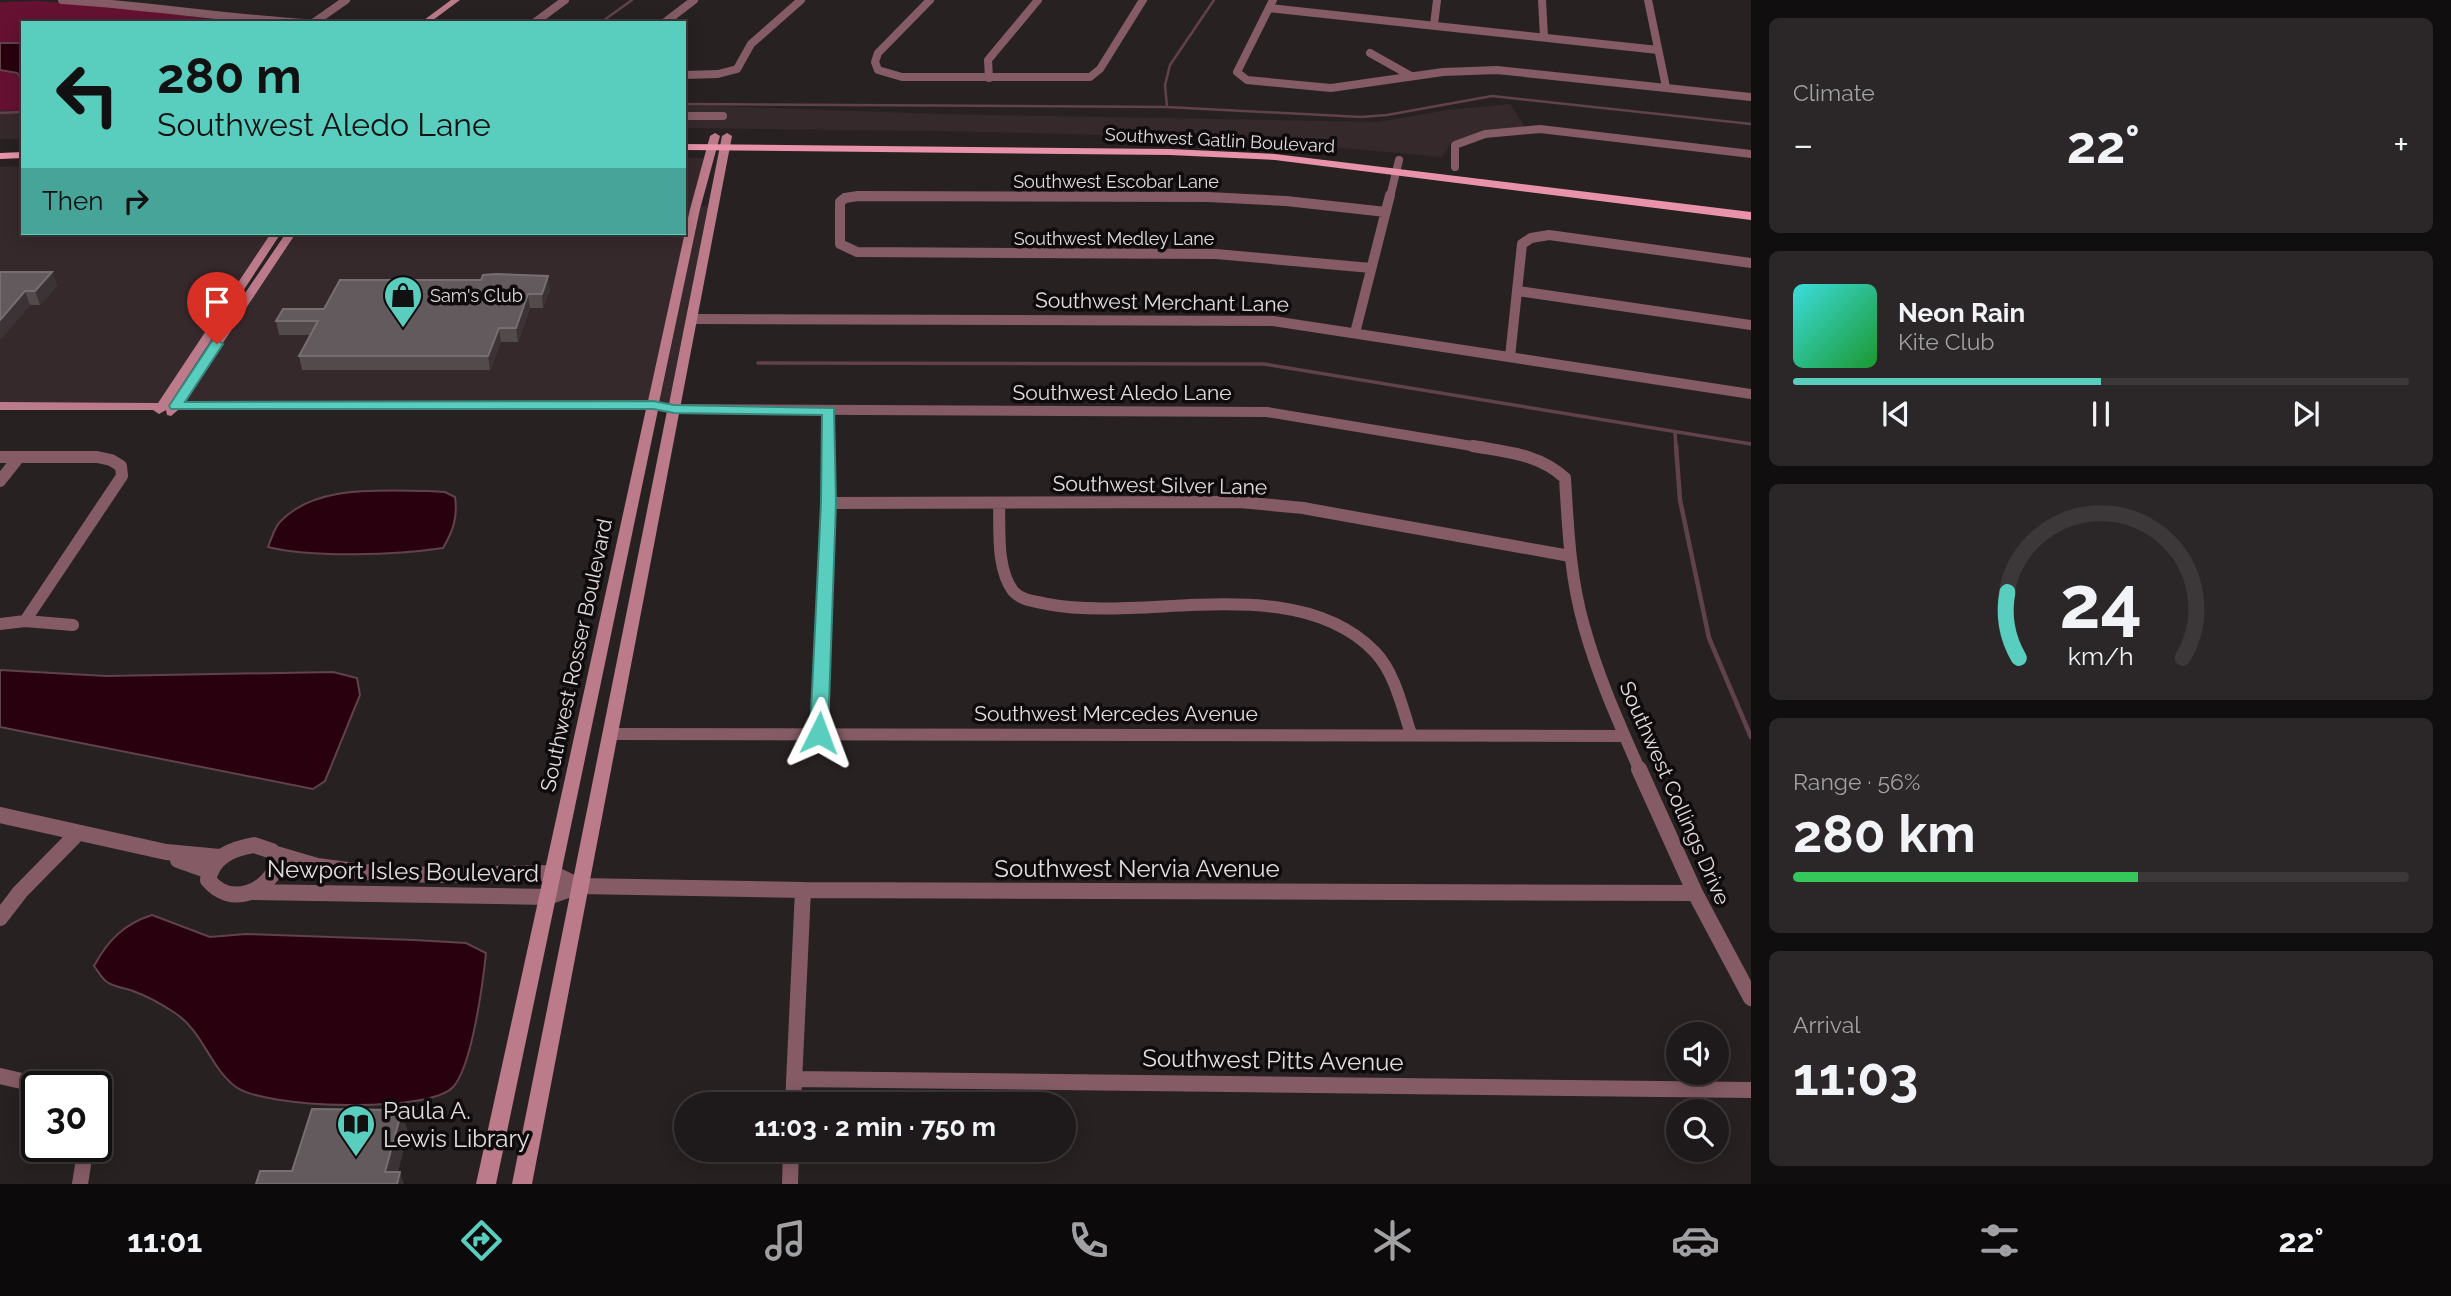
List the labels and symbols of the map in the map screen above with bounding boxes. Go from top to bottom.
street label: Southwest Gatlin Boulevard [1104,123,1336,157]
street label: Southwest Escobar Lane [1013,171,1219,192]
street label: Southwest Medley Lane [1014,228,1215,249]
pin [187,272,247,344]
shop icon: Sam's Club [382,274,424,329]
place label: Sam's Club [430,285,523,306]
street label: Southwest Merchant Lane [1035,287,1289,317]
street label: Southwest Aledo Lane [1012,380,1232,405]
street label: Southwest Silver Lane [1052,471,1268,499]
street label: Southwest Rosser Boulevard [535,516,617,794]
street label: Southwest Collings Drive [1614,677,1736,909]
position arrow [782,696,856,770]
street label: Southwest Mercedes Avenue [974,701,1258,726]
street label: Newport Isles Boulevard [267,854,539,888]
street label: Southwest Nervia Avenue [994,854,1280,883]
street label: Southwest Pitts Avenue [1142,1043,1404,1077]
speed limit sign: 30 [21,1071,112,1162]
place label: Paula A. Lewis Library [383,1096,530,1153]
library icon: Paula A. Lewis Library [335,1103,377,1158]

